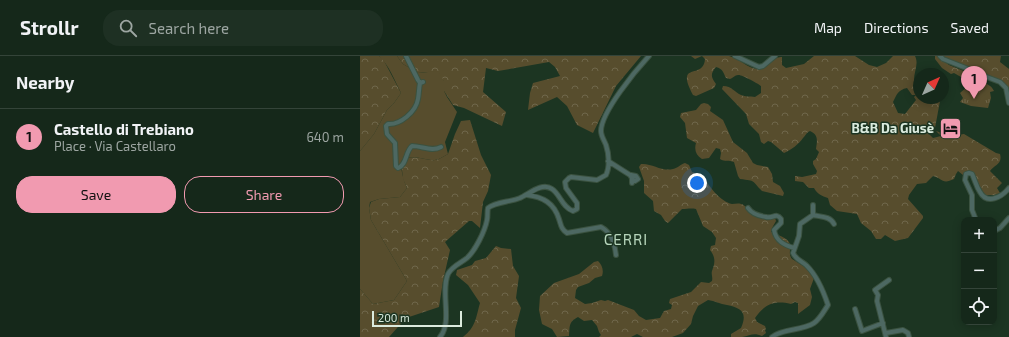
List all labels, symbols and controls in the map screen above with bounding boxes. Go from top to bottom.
search box [103,10,383,46]
text: Strollr [20,16,79,39]
icon: search [117,17,139,39]
text: Search here [149,19,229,37]
text: Map [814,19,842,36]
text: Directions [864,19,929,36]
text: Saved [951,19,989,36]
pin: 1 [961,66,987,99]
north arrow [913,68,949,104]
text: Nearby [16,72,74,92]
hotel icon: B&B Da Giusè [937,115,963,141]
text: Castello di Trebiano [54,120,194,138]
place label: B&B Da Giusè [852,120,934,136]
text: 1 [26,129,32,145]
text: 640 m [306,129,344,145]
text: Place · Via Castellaro [54,138,176,154]
your location [687,173,707,193]
button: Save [16,176,176,213]
button: Share [184,176,344,213]
map controls [961,217,997,325]
button: + [961,217,997,253]
district label: CERRI [604,230,648,248]
button: − [961,253,997,289]
button: locate [961,289,997,325]
scale bar [372,309,462,328]
text: 200 m [378,311,410,324]

